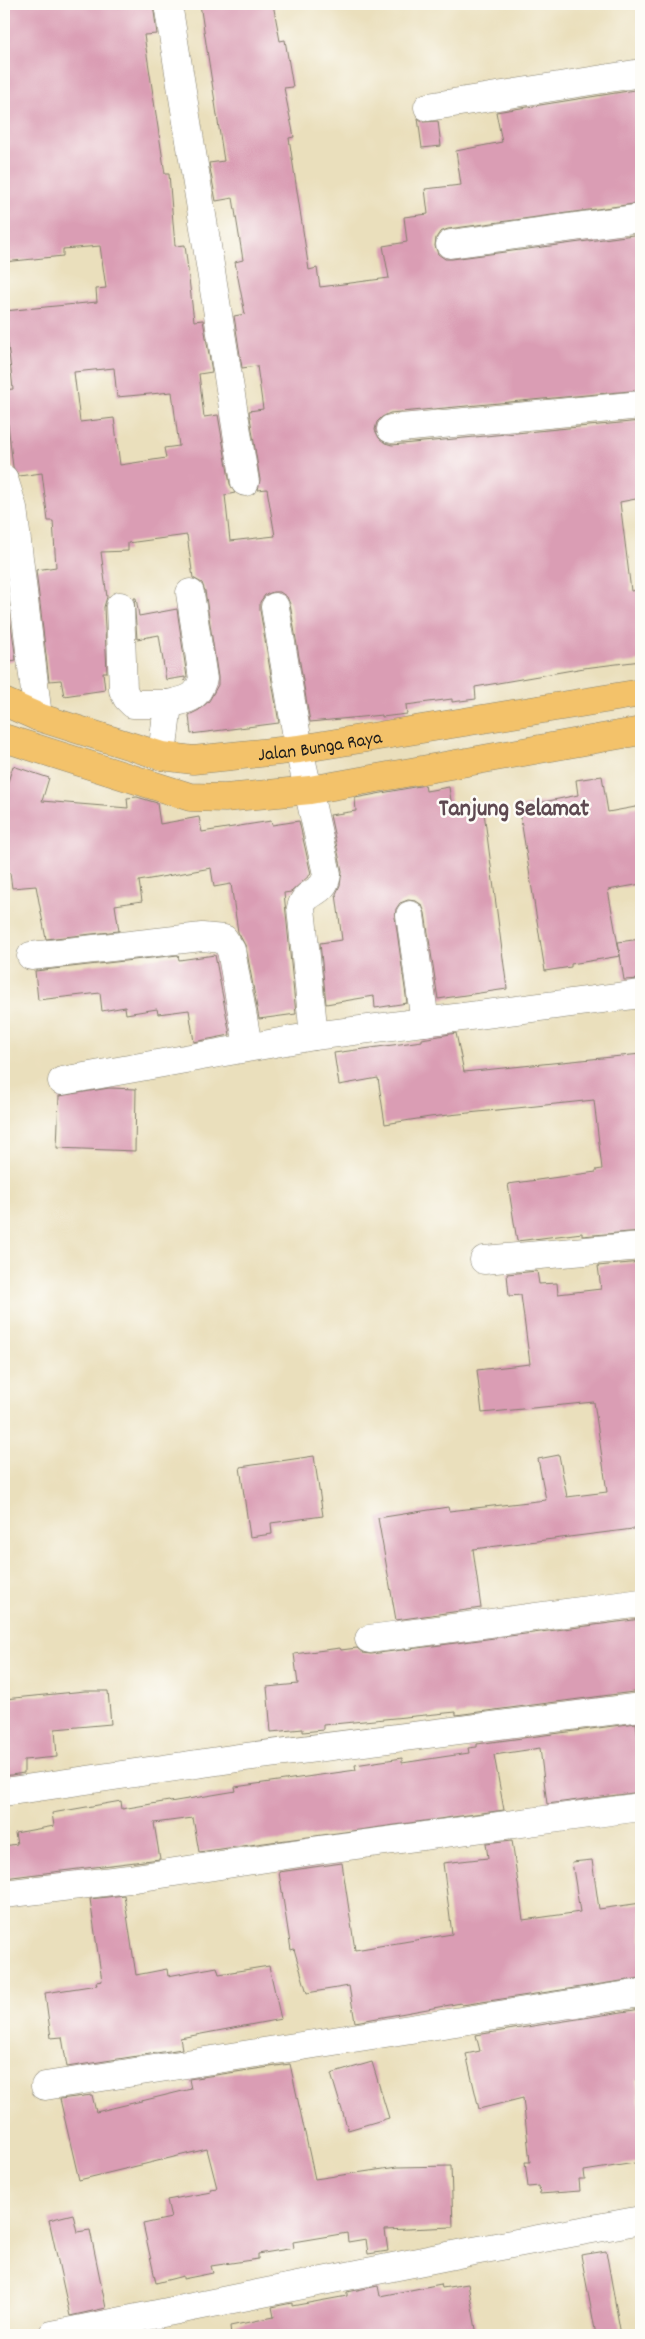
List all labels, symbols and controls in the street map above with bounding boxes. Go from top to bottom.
street label: Jalan Bunga Raya [257,725,385,770]
district label: Tanjung Selamat [439,793,589,827]

